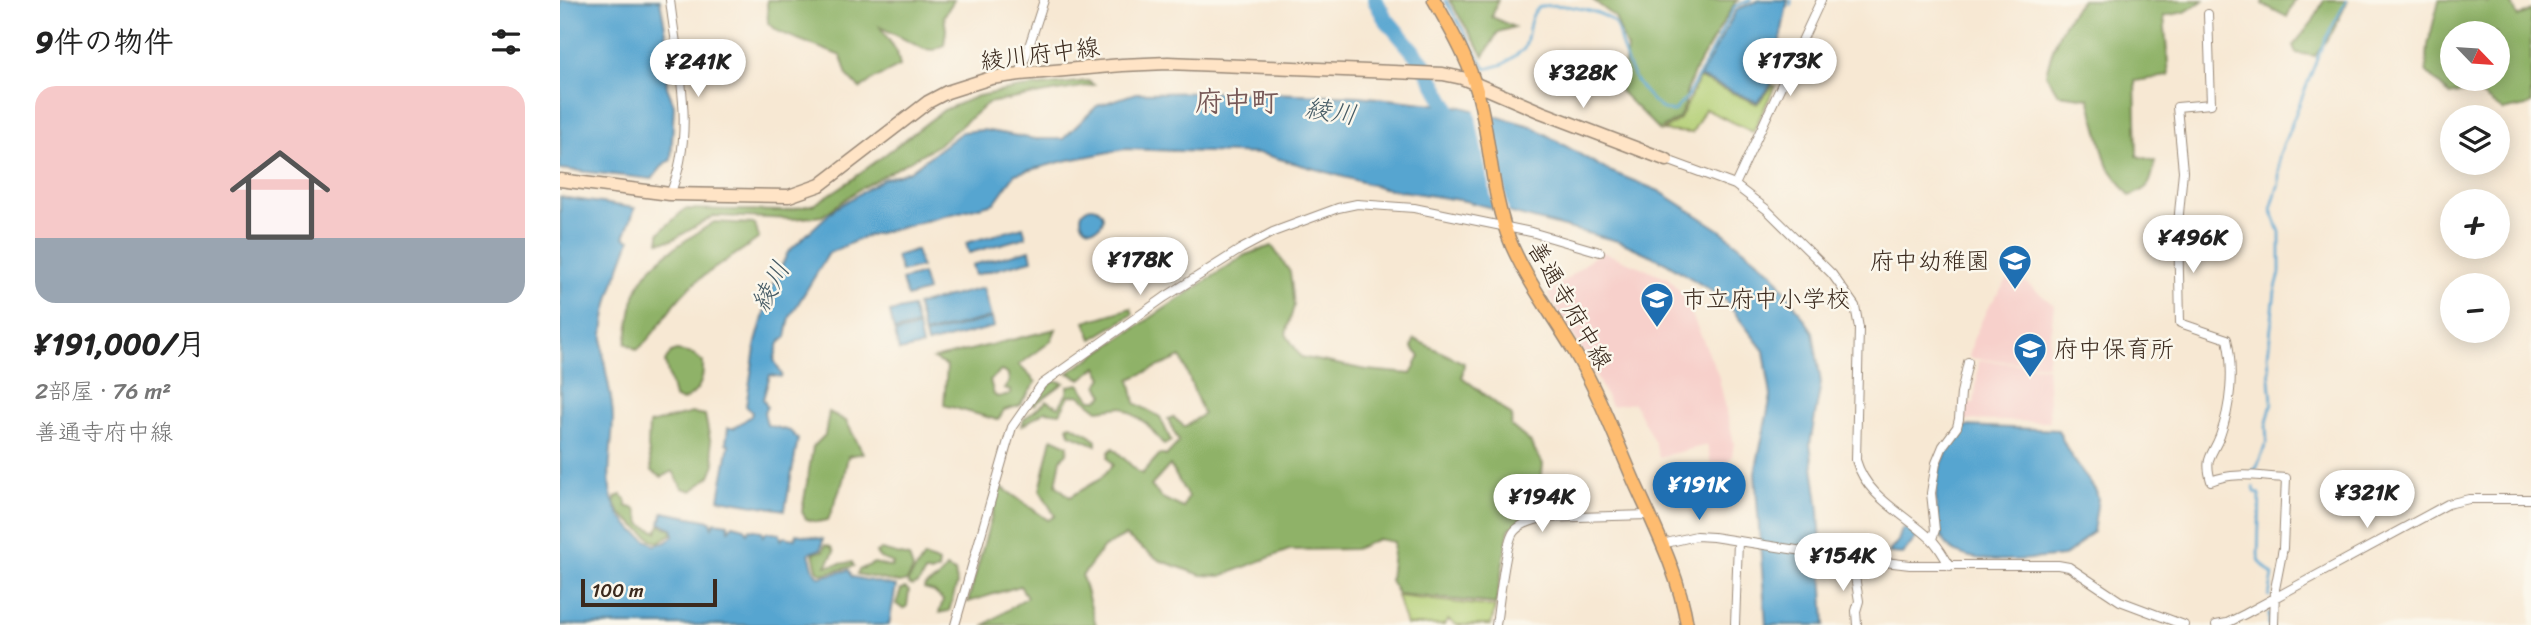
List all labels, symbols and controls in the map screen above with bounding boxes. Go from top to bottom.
text: 9件の物件 [35,15,173,69]
north arrow [2440,21,2510,91]
map controls [2440,21,2510,343]
icon: filters [487,23,525,61]
street label: 綾川府中線 [978,26,1102,82]
pin: ¥173K [1741,38,1839,98]
pin: ¥241K [649,40,747,99]
text: ¥173K [1759,40,1821,81]
text: ¥241K [666,41,730,82]
pin: ¥328K [1534,50,1632,110]
text: ¥328K [1550,52,1616,93]
district label: 府中町 [1195,77,1279,126]
water label: 綾川 [1302,84,1360,138]
button: layers [2440,105,2510,175]
icon: home [217,132,343,258]
button: + [2440,189,2510,259]
pin: ¥496K [2144,216,2242,275]
text: ¥496K [2159,217,2227,258]
street label: 善通寺府中線 [1516,232,1624,378]
pin: ¥178K [1091,238,1189,297]
text: ¥178K [1108,239,1172,280]
place label: 府中幼稚園 [1870,240,1990,282]
school or university icon: 府中幼稚園 [1996,242,2034,291]
water label: 綾川 [737,252,803,320]
button: − [2440,273,2510,343]
place label: 市立府中小学校 [1682,278,1850,320]
school or university icon: 市立府中小学校 [1638,280,1676,329]
text: ¥191,000/月 [35,317,206,371]
place label: 府中保育所 [2054,328,2174,370]
school or university icon: 府中保育所 [2011,330,2049,379]
text: 2部屋 · 76 m² [35,371,171,412]
text: 善通寺府中線 [35,412,173,453]
pin: ¥191K [1650,462,1748,522]
text: ¥191K [1669,464,1729,505]
pin: ¥321K [2318,470,2416,530]
text: ¥321K [2336,472,2398,513]
pin: ¥194K [1493,475,1591,534]
text: ¥194K [1509,476,1575,517]
pin: ¥154K [1794,534,1892,593]
text: ¥154K [1810,535,1876,576]
text: 100 m [592,574,644,607]
scale bar [581,576,718,608]

